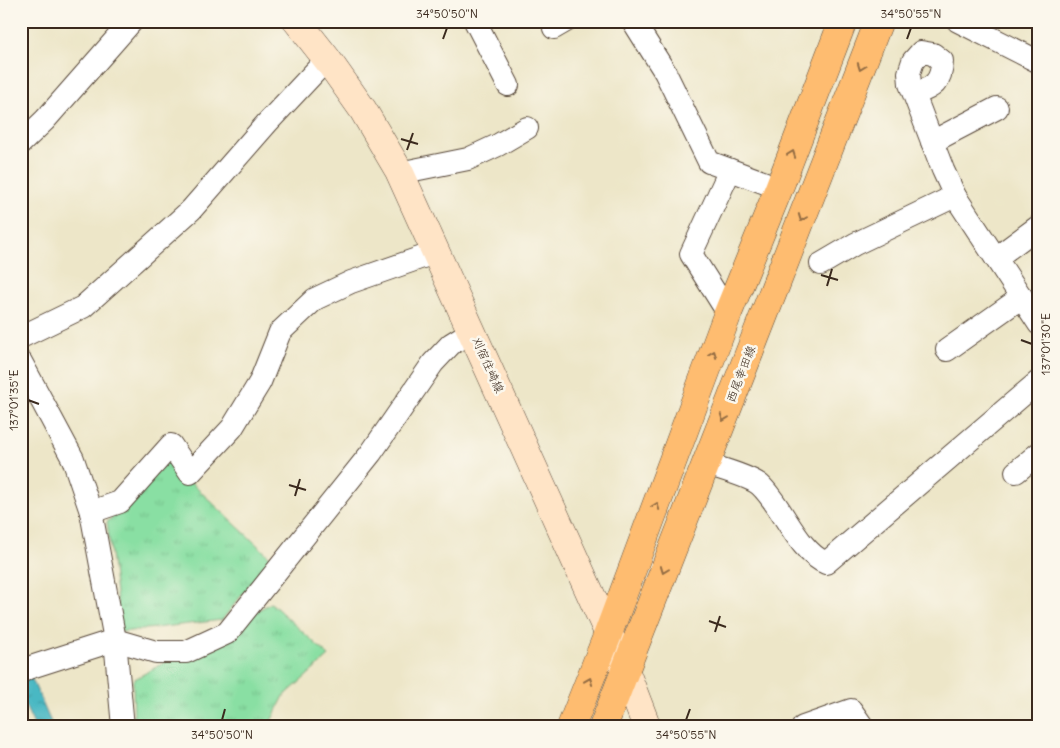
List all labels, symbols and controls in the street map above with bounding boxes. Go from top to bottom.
text: 34°50'50"N [416,6,478,21]
text: 34°50'55"N [880,6,942,21]
one-way arrow [857,62,867,71]
one-way arrow [786,150,796,159]
one-way arrow [798,213,808,222]
text: 137°01'30"E [1038,313,1053,375]
street label: 刈宿住崎線 [469,334,508,395]
street label: 西尾幸田線 [723,343,758,405]
one-way arrow [707,350,717,359]
text: 137°01'35"E [6,369,21,431]
one-way arrow [720,414,730,422]
one-way arrow [650,502,660,511]
one-way arrow [660,565,670,573]
one-way arrow [583,678,593,686]
text: 34°50'50"N [191,727,253,742]
text: 34°50'55"N [655,727,717,742]

